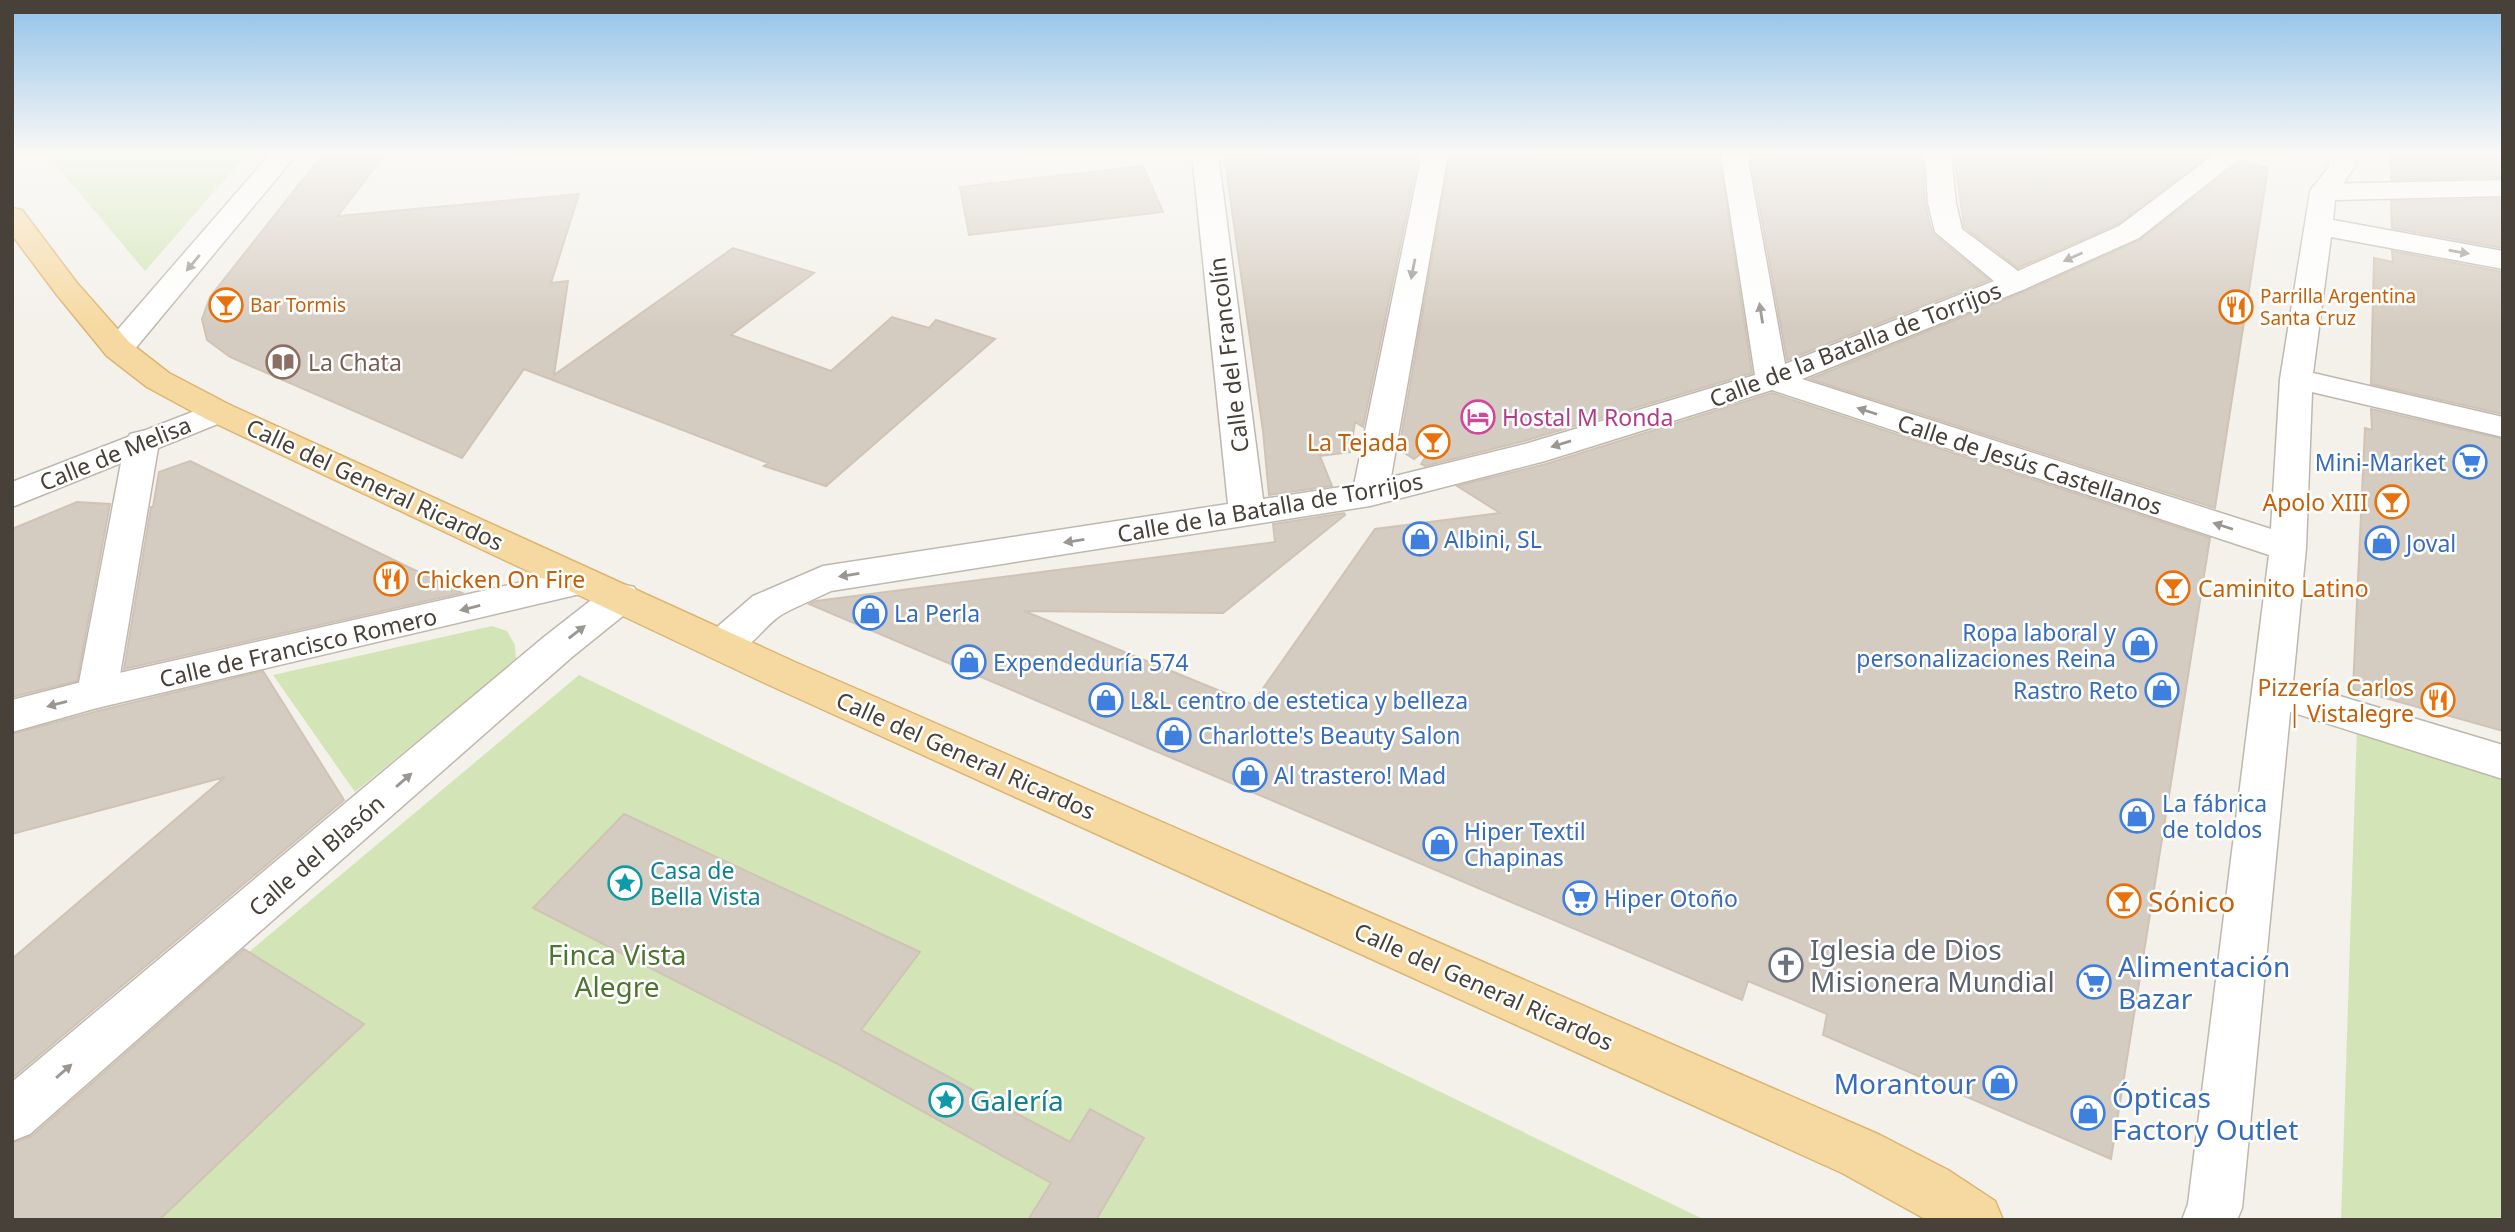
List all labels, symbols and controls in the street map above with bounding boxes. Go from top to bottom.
one-way arrow [2448,247,2470,258]
one-way arrow [2063,251,2083,263]
one-way arrow [186,254,201,272]
street label: Calle del Francolín [1200,256,1256,454]
one-way arrow [1407,258,1418,280]
street label: Calle de la Batalla de Torrijos [1705,274,2005,414]
place label: Parrilla Argentina Santa Cruz [2260,283,2416,331]
bar icon: Bar Tormis [207,286,245,324]
restaurant icon: Parrilla Argentina Santa Cruz [2217,288,2255,326]
place label: Bar Tormis [250,292,346,318]
one-way arrow [1755,302,1766,324]
library icon: La Chata [264,343,302,381]
place label: La Chata [308,346,402,378]
hotel icon: Hostal M Ronda [1459,398,1497,436]
place label: Hostal M Ronda [1502,401,1673,433]
one-way arrow [1856,405,1877,416]
street label: Calle de Jesús Castellanos [1894,406,2166,522]
street label: Calle de Melisa [34,408,196,498]
street label: Calle del General Ricardos [241,410,509,558]
bar icon: La Tejada [1414,423,1452,461]
place label: La Tejada [1307,426,1408,458]
one-way arrow [1550,440,1571,450]
supermarket icon: Mini-Market [2451,443,2489,481]
place label: Mini-Market [2315,446,2446,478]
street label: Calle de la Batalla de Torrijos [1115,464,1425,550]
bar icon: Apolo XIII [2373,483,2411,521]
place label: Apolo XIII [2263,486,2368,518]
shop icon: Albini, SL [1401,520,1439,558]
one-way arrow [2213,520,2234,531]
place label: Albini, SL [1444,523,1542,555]
shop icon: Joval [2363,524,2401,562]
place label: Joval [2404,527,2456,559]
one-way arrow [1063,536,1085,547]
restaurant icon: Chicken On Fire [372,560,410,598]
place label: Chicken On Fire [416,563,585,595]
bar icon: Caminito Latino [2154,569,2192,607]
one-way arrow [838,570,860,581]
place label: Caminito Latino [2198,572,2369,604]
shop icon: La Perla [851,594,889,632]
place label: La Perla [894,597,980,629]
street label: Calle de Francisco Romero [156,599,440,695]
one-way arrow [459,603,481,614]
place label: Ropa laboral y personalizaciones Reina [1856,616,2116,674]
one-way arrow [569,625,586,640]
shop icon: Ropa laboral y personalizaciones Reina [2121,626,2159,664]
shop icon: Expendeduría 574 [950,643,988,681]
place label: Expendeduría 574 [993,646,1189,678]
shop icon: Rastro Reto [2143,671,2181,709]
place label: Pizzería Carlos | Vistalegre [2257,671,2414,729]
place label: Rastro Reto [2013,674,2138,706]
shop icon: L&L centro de estetica y belleza [1087,681,1125,719]
restaurant icon: Pizzería Carlos | Vistalegre [2419,681,2457,719]
street label: Calle del General Ricardos [831,683,1101,827]
place label: L&L centro de estetica y belleza [1130,684,1468,716]
one-way arrow [46,699,67,709]
shop icon: Charlotte's Beauty Salon [1155,716,1193,754]
place label: Charlotte's Beauty Salon [1198,719,1460,751]
shop icon: Al trastero! Mad [1231,756,1269,794]
place label: Al trastero! Mad [1274,759,1446,791]
one-way arrow [395,772,413,788]
street label: Calle del Blasón [241,787,391,923]
place label: La fábrica de toldos [2162,787,2267,845]
shop icon: La fábrica de toldos [2118,797,2156,835]
place label: Hiper Textil Chapinas [1464,815,1586,873]
shop icon: Hiper Textil Chapinas [1421,825,1459,863]
place label: Casa de Bella Vista [650,854,761,912]
place icon: Casa de Bella Vista [606,864,644,902]
supermarket icon: Hiper Otoño [1561,879,1599,917]
place label: Hiper Otoño [1604,882,1738,914]
bar icon: Sónico [2105,882,2143,920]
place label: Sónico [2148,882,2235,920]
street label: Calle del General Ricardos [1349,914,1619,1058]
place label: Iglesia de Dios Misionera Mundial [1810,930,2055,1000]
park label: Finca Vista Alegre [548,935,686,1005]
church icon: Iglesia de Dios Misionera Mundial [1767,946,1805,984]
place label: Alimentación Bazar [2118,947,2290,1017]
supermarket icon: Alimentación Bazar [2075,963,2113,1001]
one-way arrow [55,1063,73,1079]
place label: Morantour [1834,1064,1976,1102]
shop icon: Morantour [1981,1064,2019,1102]
place label: Ópticas Factory Outlet [2112,1078,2298,1148]
place icon: Galería [927,1081,965,1119]
place label: Galería [970,1081,1064,1119]
shop icon: Ópticas Factory Outlet [2069,1094,2107,1132]

